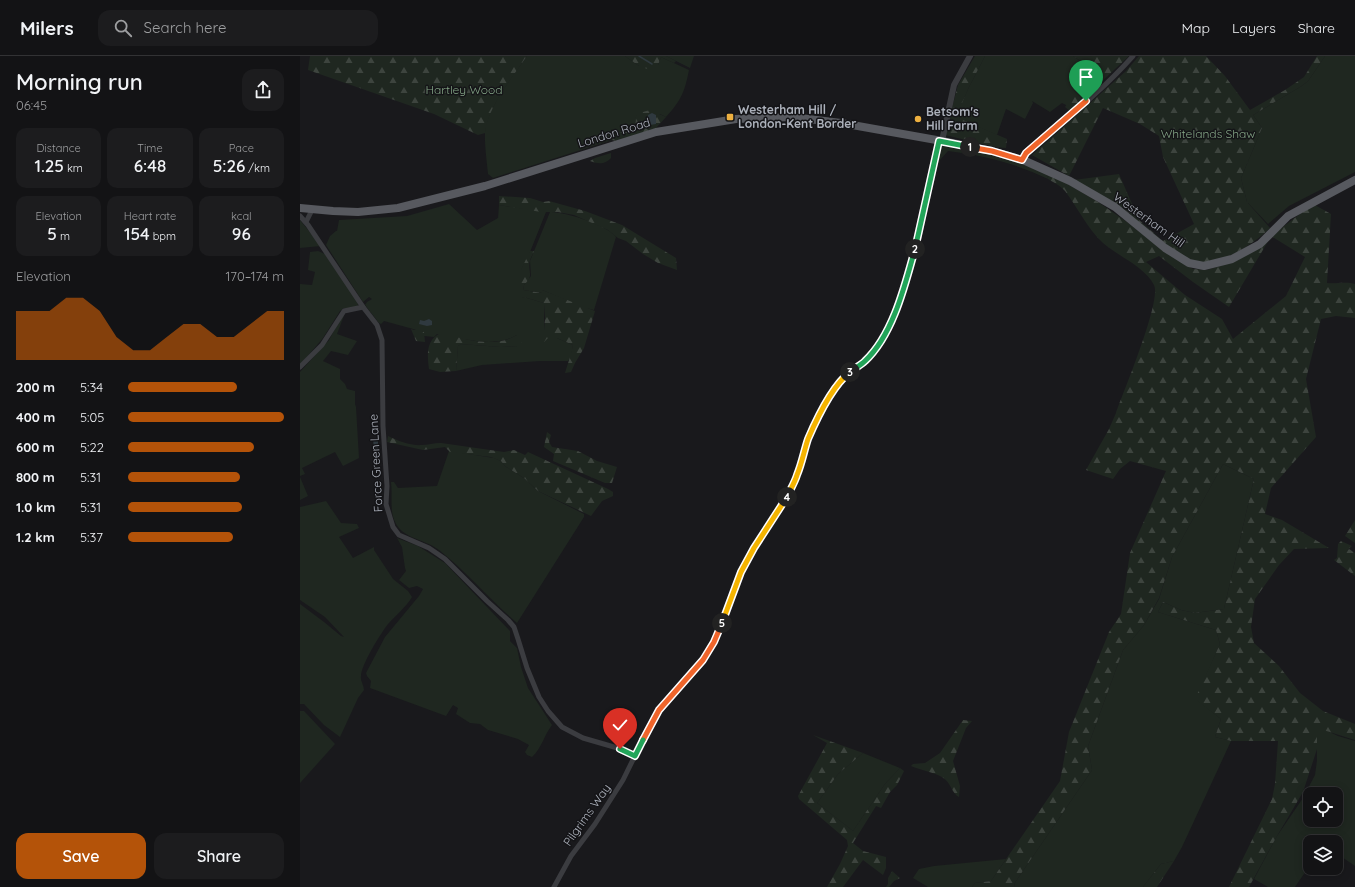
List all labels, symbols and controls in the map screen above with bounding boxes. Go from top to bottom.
search box [98,10,378,46]
text: Milers [20,16,74,40]
icon: search [112,17,134,39]
text: Search here [144,18,226,37]
text: Map [1181,19,1210,37]
text: Layers [1232,19,1276,37]
text: Share [1298,19,1335,37]
pin [1069,60,1103,101]
icon: arrive [1075,66,1097,88]
text: Morning run [16,68,143,96]
button: share [242,69,284,111]
park label: Hartley Wood [425,82,503,97]
text: 06:45 [16,97,47,113]
place label: Westerham Hill / London-Kent Border [738,102,857,131]
place label: Betsom's Hill Farm [926,104,979,133]
marker: Westerham Hill / London-Kent Border [725,112,735,122]
street label: London Road [576,114,652,151]
marker: Betsom's Hill Farm [913,114,923,124]
park label: Whitelands Shaw [1161,126,1255,141]
pin: 1 [960,137,980,157]
text: 1 [968,140,972,154]
text: Distance [37,141,81,155]
text: Time [137,141,163,155]
text: Pace [229,141,254,155]
text: 1.25 [34,155,64,176]
text: 6:48 [134,155,166,176]
text: 5:26 [213,155,245,176]
text: km [64,161,83,175]
text: /km [245,161,270,175]
street label: Westerham Hill [1111,189,1188,250]
text: Elevation [35,209,82,223]
text: Heart rate [124,209,176,223]
text: kcal [231,209,252,223]
text: 5 [47,223,57,244]
text: 154 [124,223,150,244]
text: 96 [232,223,251,244]
text: m [57,229,70,243]
text: bpm [150,229,176,243]
pin: 2 [905,239,925,259]
text: 2 [912,242,918,256]
text: Elevation [16,268,71,284]
text: 170–174 m [226,268,284,284]
pin: 3 [840,362,860,382]
text: 3 [847,365,853,379]
text: 200 m [16,379,55,395]
text: 5:34 [80,379,103,395]
text: 400 m [16,409,55,425]
text: 5:05 [80,409,104,425]
street label: Force Green Lane [365,413,386,513]
text: 600 m [16,439,55,455]
text: 5:22 [80,439,104,455]
text: 800 m [16,469,55,485]
text: 5:31 [80,469,101,485]
pin: 4 [777,487,797,507]
text: 4 [784,490,790,504]
text: 1.0 km [16,499,55,515]
text: 5:31 [80,499,101,515]
text: 1.2 km [16,529,55,545]
text: 5:37 [80,529,103,545]
pin: 5 [712,613,732,633]
text: 5 [719,616,725,630]
pin [603,708,637,749]
icon: check [609,714,631,736]
street label: Pilgrims Way [560,781,614,849]
map controls [1303,787,1343,875]
button: locate [1303,787,1343,827]
button: Save [16,833,146,879]
button: Share [154,833,284,879]
button: layers [1303,835,1343,875]

